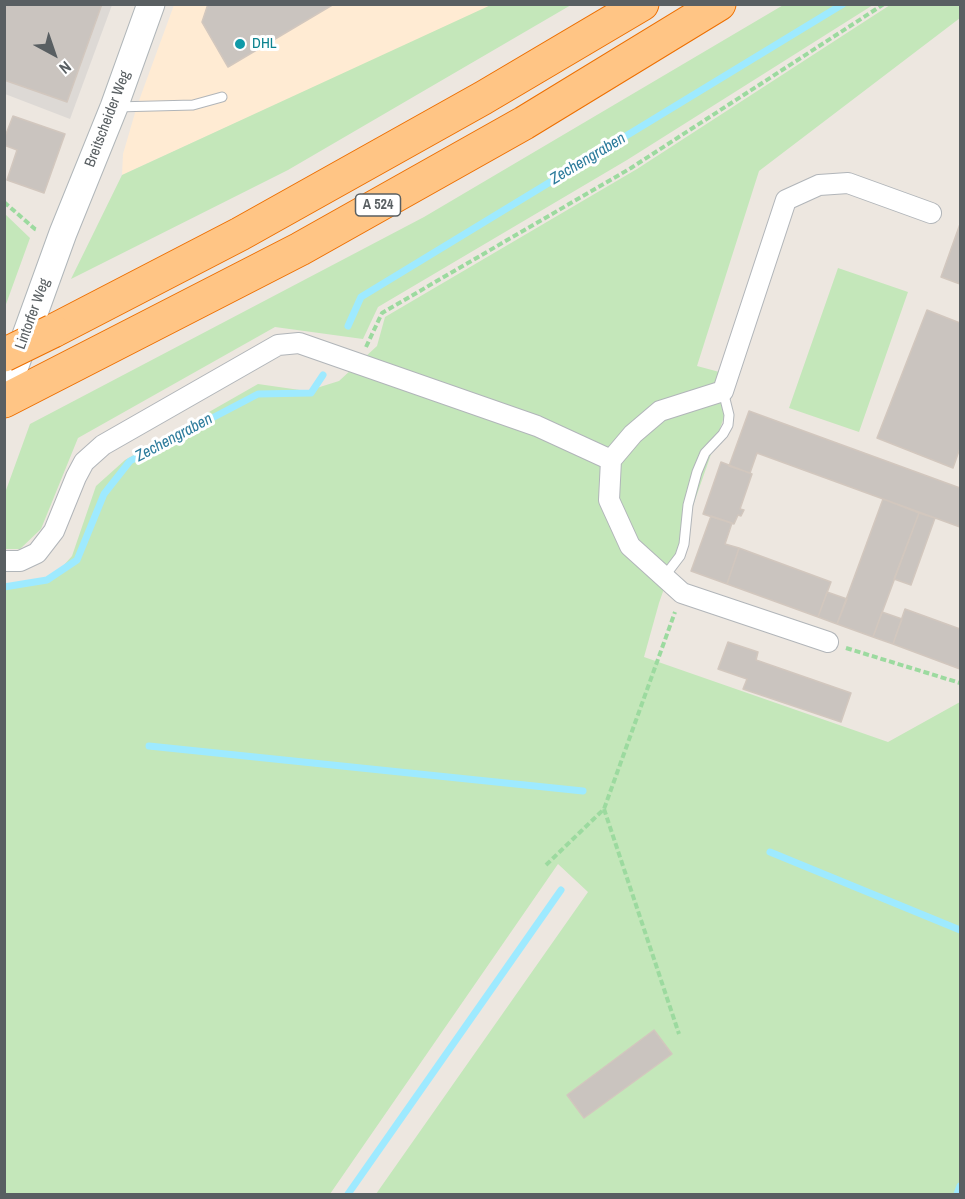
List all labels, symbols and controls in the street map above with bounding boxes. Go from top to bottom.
north arrow [24,24,84,84]
place label: DHL [252,35,277,53]
marker: DHL [233,37,247,51]
text: N [55,56,76,79]
street label: Breitscheider Weg [81,68,135,170]
water label: Zechengraben [547,129,629,189]
road number: A 524 [356,194,400,216]
street label: Lintorfer Weg [12,276,54,352]
water label: Zechengraben [132,410,216,466]

